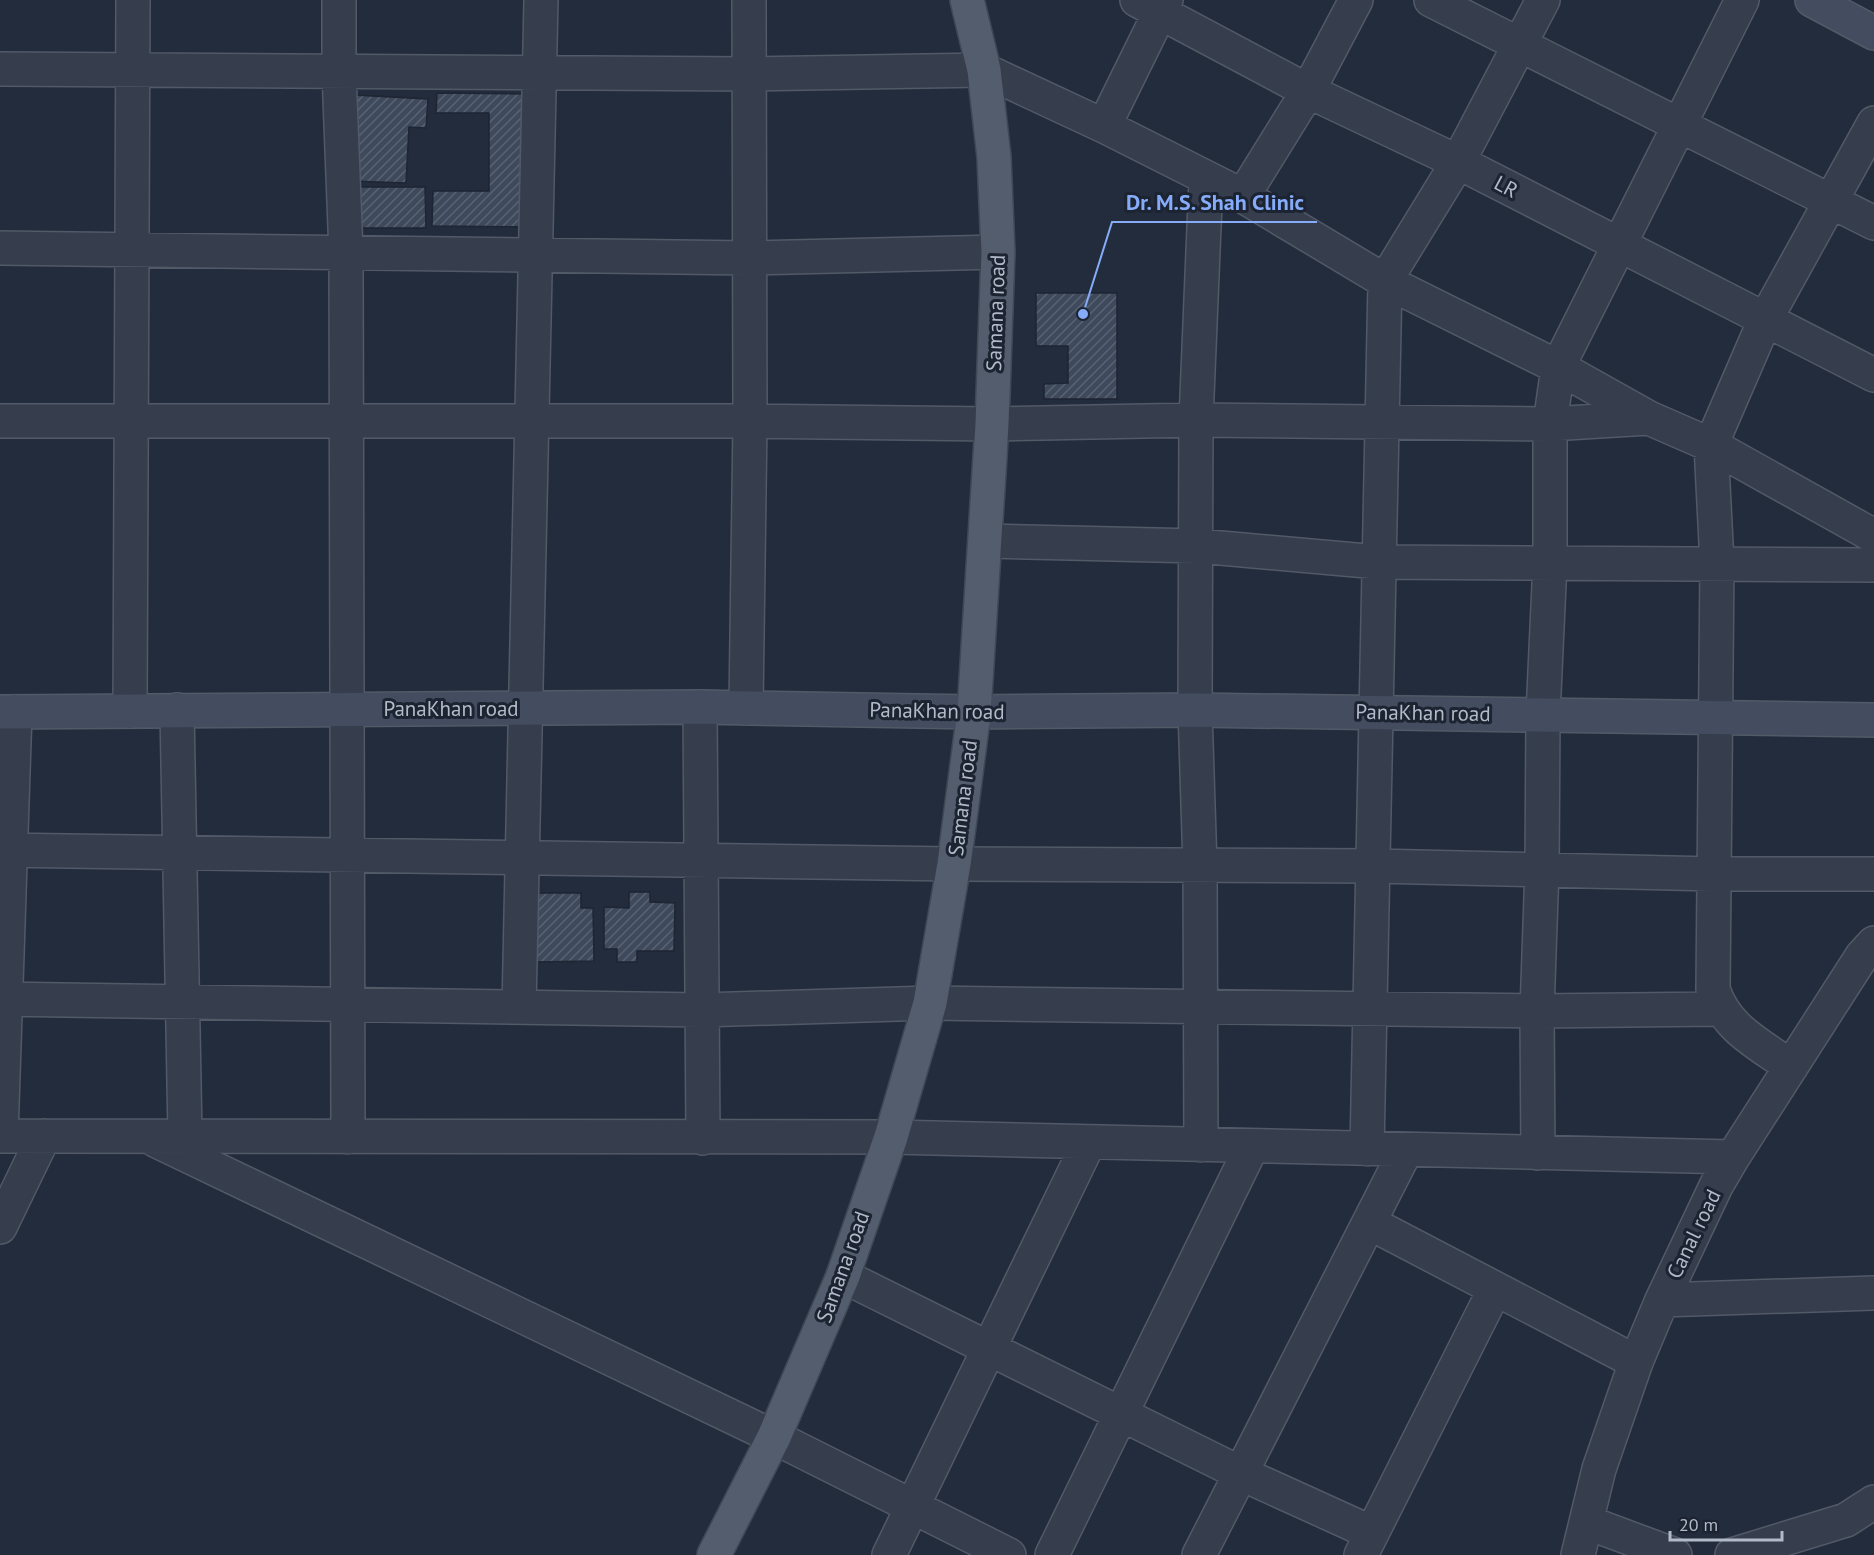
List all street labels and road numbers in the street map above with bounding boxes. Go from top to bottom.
street label: LR [1490,169,1523,204]
street label: Samana road [980,254,1011,372]
street label: PanaKhan road [383,695,519,722]
street label: PanaKhan road [869,696,1005,725]
street label: PanaKhan road [1355,698,1491,727]
street label: Samana road [942,738,983,857]
street label: Canal road [1660,1185,1727,1283]
street label: Samana road [810,1207,875,1326]

